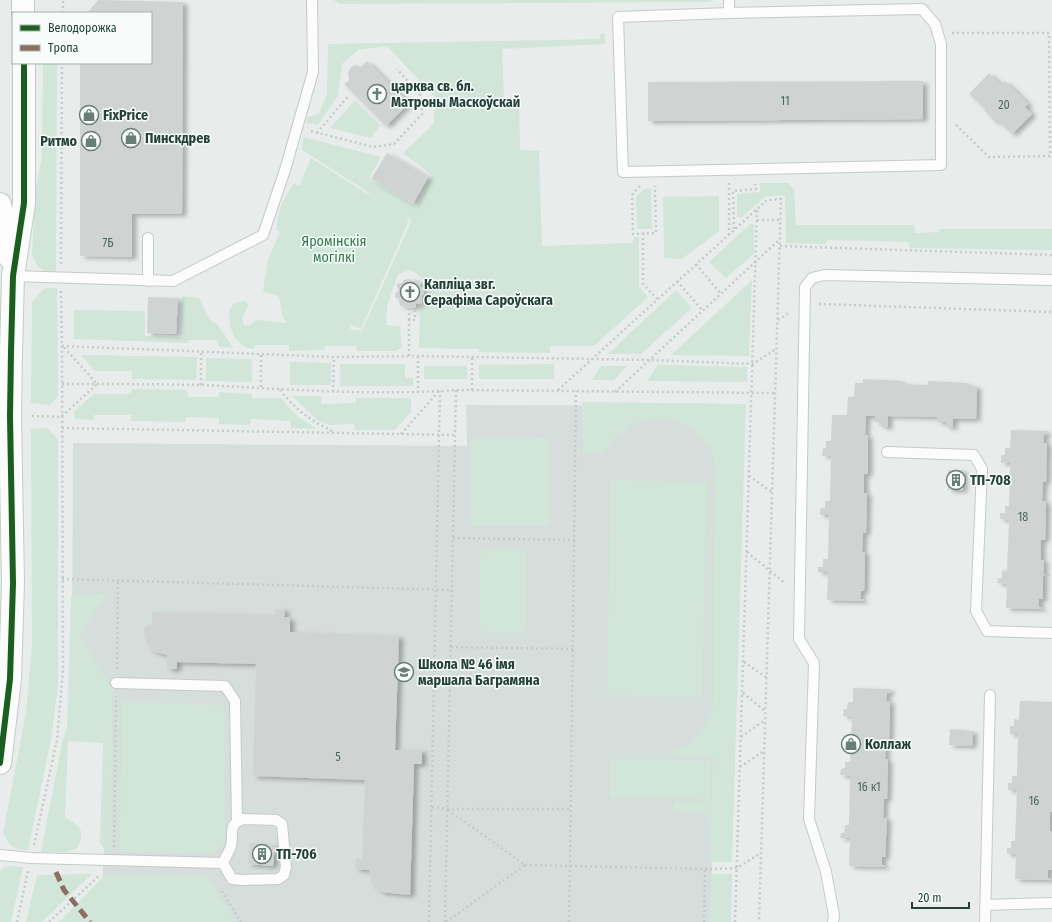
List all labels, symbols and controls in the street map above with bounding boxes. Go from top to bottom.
legend [12,12,152,64]
text: Велодорожка [48,21,117,35]
text: Тропа [48,41,79,55]
place label: царква св. бл. Матроны Маскоўскай [391,78,520,111]
church icon: царква св. бл. Матроны Маскоўскай [366,83,388,105]
house number: 11 [780,94,790,108]
house number: 20 [998,98,1010,112]
shop icon: FixPrice [78,104,100,126]
place label: FixPrice [103,107,148,124]
shop icon: Пинскдрев [120,127,142,149]
shop icon: Ритмо [80,130,102,152]
place label: Пинскдрев [145,130,210,147]
place label: Ритмо [40,133,78,150]
park label: Яромінскія могілкі [301,233,367,266]
house number: 7Б [102,236,114,250]
place label: Капліца звг. Серафіма Сароўскага [424,276,553,309]
church icon: Капліца звг. Серафіма Сароўскага [399,281,421,303]
building icon: ТП-708 [945,469,967,491]
place label: ТП-708 [970,472,1011,489]
house number: 18 [1018,510,1028,524]
place label: Школа № 46 імя маршала Баграмяна [418,656,540,689]
school or university icon: Школа № 46 імя маршала Баграмяна [393,661,415,683]
shop icon: Коллаж [840,733,862,755]
place label: Коллаж [865,736,911,753]
house number: 5 [335,750,341,764]
house number: 16 к1 [857,780,881,794]
house number: 16 [1029,794,1039,808]
building icon: ТП-706 [251,843,273,865]
place label: ТП-706 [276,846,317,863]
scale bar [912,884,969,910]
text: 20 m [918,891,942,905]

